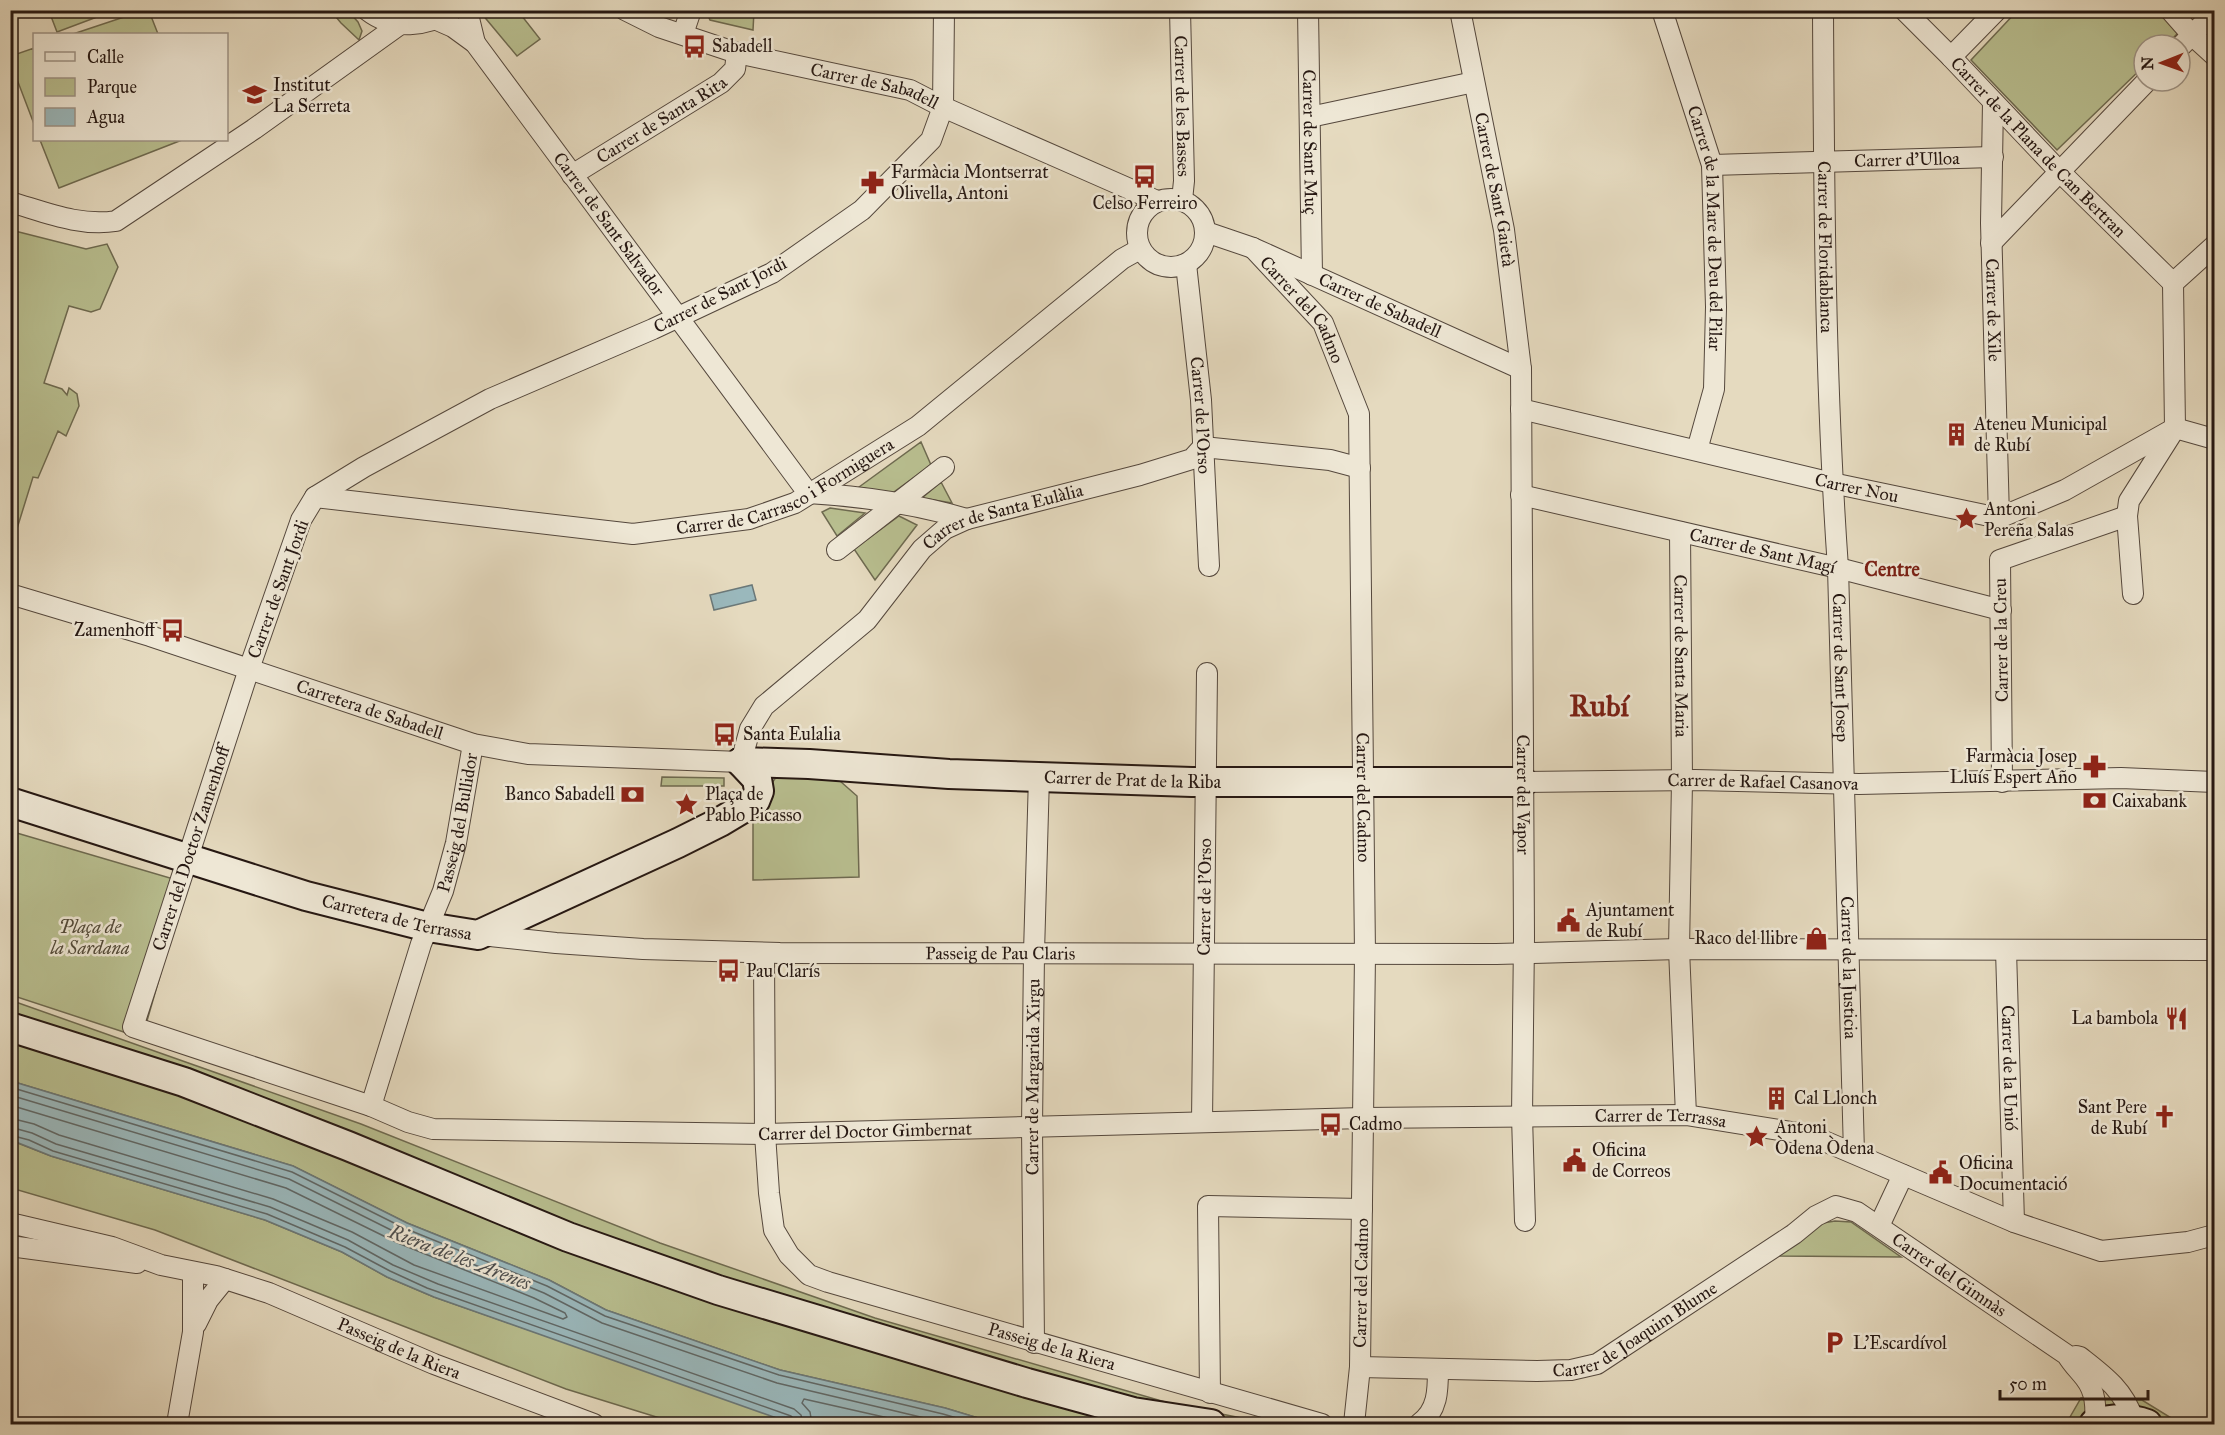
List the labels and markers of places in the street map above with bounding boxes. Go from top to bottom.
bus stop icon: Sabadell [681,33,707,59]
place label: Sabadell [712,35,773,57]
place label: Institut La Serreta [273,74,351,117]
school or university icon: Institut La Serreta [242,82,268,108]
place label: Farmàcia Montserrat Olivella, Antoni [891,161,1049,204]
bus stop icon: Celso Ferreiro [1132,164,1158,190]
pharmacy icon: Farmàcia Montserrat Olivella, Antoni [860,169,886,195]
place label: Celso Ferreiro [1093,192,1197,214]
place label: Ateneu Municipal de Rubí [1973,413,2107,456]
building icon: Ateneu Municipal de Rubí [1943,421,1969,447]
place label: Antoni Pereña Salas [1983,498,2074,541]
place icon: Antoni Pereña Salas [1953,506,1979,532]
bus stop icon: Zamenhoff [160,617,186,643]
place label: Zamenhoff [74,619,158,641]
bus stop icon: Santa Eulalia [712,721,738,747]
place label: Santa Eulalia [743,723,841,745]
place label: Farmàcia Josep Lluís Espert Año [1950,745,2077,788]
pharmacy icon: Farmàcia Josep Lluís Espert Año [2082,753,2108,779]
bank icon: Banco Sabadell [620,781,646,807]
place label: Banco Sabadell [505,783,615,805]
place label: Plaça de Pablo Picasso [705,783,802,826]
bank icon: Caixabank [2081,788,2107,814]
place label: Caixabank [2112,790,2188,812]
place icon: Plaça de Pablo Picasso [674,791,700,817]
place label: Ajuntament de Rubí [1585,899,1675,942]
public building icon: Ajuntament de Rubí [1555,907,1581,933]
shop icon: Raco del llibre [1803,925,1829,951]
place label: Raco del llibre [1694,927,1798,949]
bus stop icon: Pau Clarís [715,958,741,984]
place label: Pau Clarís [746,960,820,982]
restaurant icon: La bambola [2163,1005,2189,1031]
place label: La bambola [2072,1007,2158,1029]
building icon: Cal Llonch [1763,1085,1789,1111]
place label: Cal Llonch [1794,1087,1877,1109]
place label: Sant Pere de Rubí [2078,1096,2148,1139]
church icon: Sant Pere de Rubí [2152,1104,2178,1130]
bus stop icon: Cadmo [1318,1111,1344,1137]
place label: Cadmo [1349,1113,1402,1135]
place label: Antoni Òdena Òdena [1774,1116,1874,1159]
place icon: Antoni Òdena Òdena [1744,1124,1770,1150]
place label: Oficina de Correos [1592,1139,1670,1182]
public building icon: Oficina de Correos [1561,1147,1587,1173]
place label: Oficina Documentació [1959,1152,2067,1195]
public building icon: Oficina Documentació [1928,1160,1954,1186]
parking icon: L'Escardívol [1822,1330,1848,1356]
place label: L'Escardívol [1853,1332,1947,1354]

